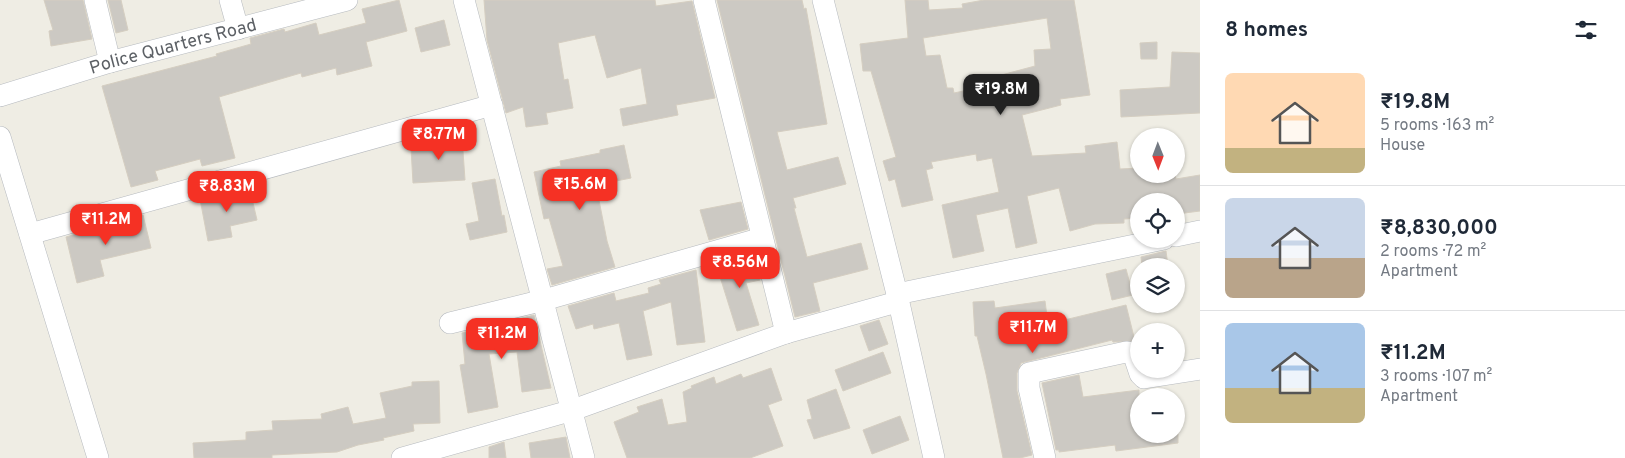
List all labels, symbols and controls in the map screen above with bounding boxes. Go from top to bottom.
street label: Police Quarters Road [87,14,259,81]
icon: filters [1572,16,1600,44]
text: 8 homes [1225,17,1308,44]
pin: ₹19.8M [960,74,1042,116]
text: ₹19.8M [974,80,1028,100]
text: ₹19.8M [1380,89,1450,116]
icon: home [1265,93,1325,153]
text: 5 rooms · 163 m² [1380,116,1494,136]
pin: ₹8.77M [398,119,480,161]
text: ₹8.77M [413,125,465,145]
north arrow [1130,128,1185,182]
map controls [1130,128,1185,443]
text: House [1380,136,1425,156]
pin: ₹15.6M [539,168,621,211]
pin: ₹8.83M [186,170,268,213]
text: ₹15.6M [553,175,607,195]
text: ₹8.83M [199,177,255,197]
button: locate [1130,193,1185,248]
pin: ₹11.2M [65,204,147,246]
text: ₹11.2M [81,210,131,230]
text: ₹8,830,000 [1380,215,1498,242]
icon: home [1265,218,1325,278]
text: 2 rooms · 72 m² [1380,242,1486,262]
pin: ₹8.56M [699,246,781,289]
text: ₹8.56M [712,253,768,273]
button: layers [1130,258,1185,313]
text: Apartment [1380,262,1458,282]
pin: ₹11.7M [992,312,1074,354]
pin: ₹11.2M [461,318,543,360]
text: ₹11.7M [1009,318,1057,338]
button: + [1130,323,1185,378]
text: ₹11.2M [477,324,527,344]
text: ₹11.2M [1380,340,1446,367]
icon: home [1265,343,1325,403]
text: 3 rooms · 107 m² [1380,367,1492,387]
text: Apartment [1380,387,1458,407]
button: − [1130,388,1185,443]

